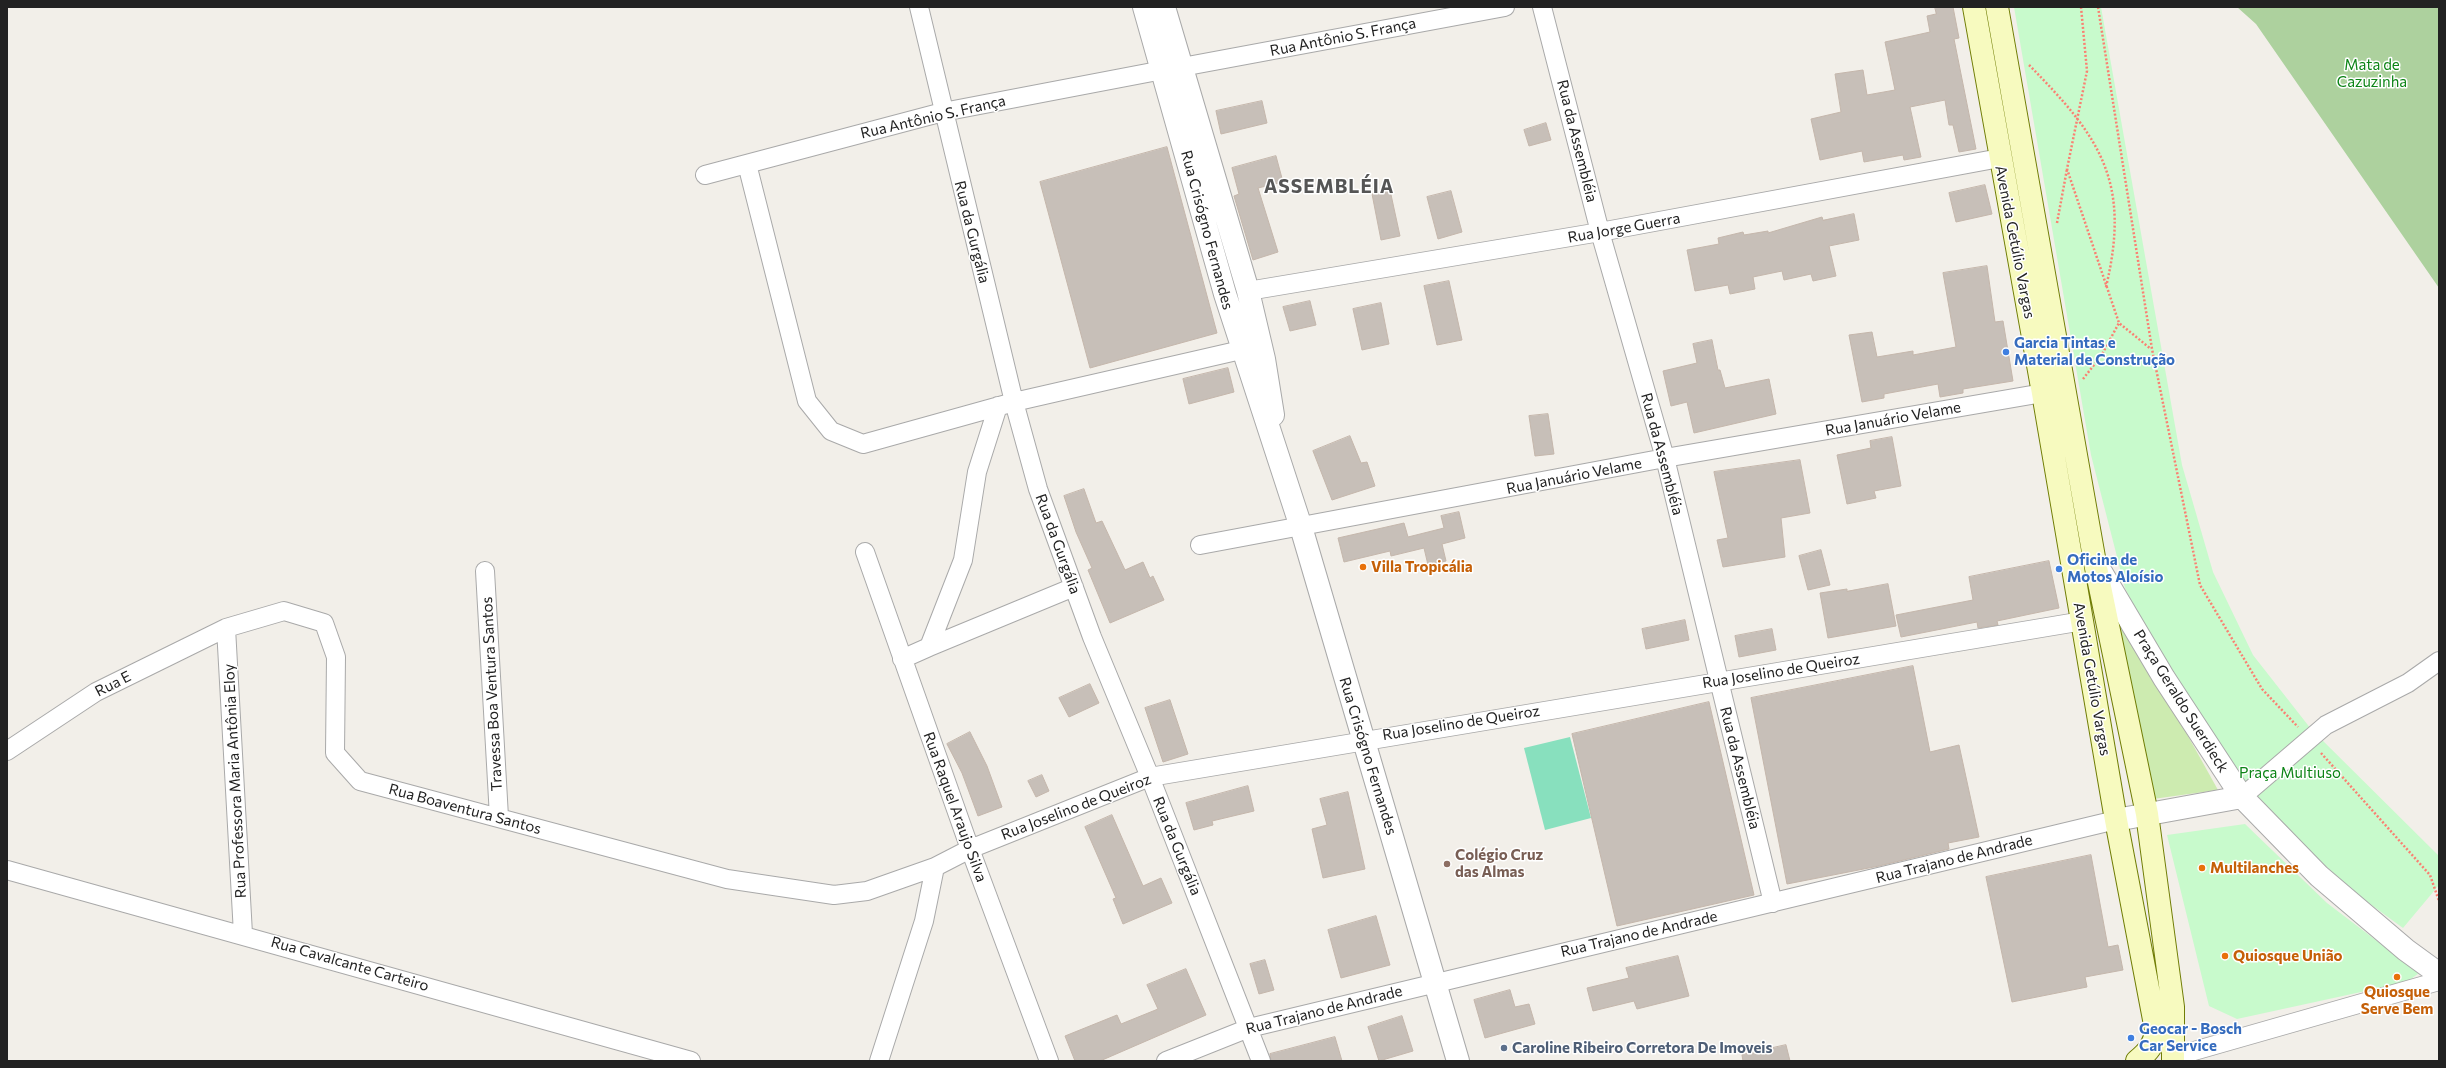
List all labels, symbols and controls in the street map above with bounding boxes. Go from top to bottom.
street label: Rua Antônio S. França [1268,14,1418,60]
park label: Mata de Cazuzinha [2337,56,2407,91]
street label: Rua da Assembléia [1553,78,1601,204]
street label: Rua Antônio S. França [859,92,1007,142]
street label: Rua Crisógno Fernandes [1177,148,1237,312]
street label: Avenida Getúlio Vargas [1991,164,2039,320]
district label: ASSEMBLÉIA [1264,176,1394,198]
street label: Rua da Gurgália [951,179,993,285]
street label: Rua Jorge Guerra [1566,209,1682,247]
place label: Garcia Tintas e Material de Construção [2014,334,2175,369]
marker: Garcia Tintas e Material de Construção [2001,347,2011,357]
street label: Rua da Assembléia [1637,391,1687,517]
street label: Rua Januário Velame [1824,398,1962,440]
street label: Rua Januário Velame [1505,454,1643,498]
street label: Rua da Gurgália [1032,492,1084,596]
place label: Oficina de Motos Aloísio [2067,551,2163,586]
place label: Villa Tropicália [1371,558,1473,576]
marker: Villa Tropicália [1358,562,1368,572]
marker: Oficina de Motos Aloísio [2054,564,2064,574]
street label: Travessa Boa Ventura Santos [478,596,506,792]
street label: Avenida Getúlio Vargas [2070,601,2114,757]
street label: Praça Geraldo Suerdieck [2130,626,2232,776]
street label: Rua Joselino de Queiroz [1701,650,1861,692]
street label: Rua Professora Maria Antônia Eloy [220,663,250,899]
street label: Rua E [92,667,134,701]
street label: Rua Crisógno Fernandes [1335,675,1401,837]
street label: Rua Joselino de Queiroz [1381,702,1541,744]
street label: Rua da Assembléia [1716,705,1764,831]
street label: Rua Raquel Araujo Silva [919,729,991,885]
park label: Praça Multiuso [2239,764,2341,782]
street label: Rua Joselino de Queiroz [999,770,1153,844]
street label: Rua Boaventura Santos [387,780,543,838]
street label: Rua da Gurgália [1149,794,1205,898]
street label: Rua Trajano de Andrade [1874,831,2034,887]
place label: Colégio Cruz das Almas [1455,846,1543,881]
marker: Colégio Cruz das Almas [1442,859,1452,869]
place label: Multilanches [2210,859,2299,877]
marker: Multilanches [2197,863,2207,873]
street label: Rua Trajano de Andrade [1559,907,1719,961]
street label: Rua Cavalcante Carteiro [269,933,431,995]
place label: Quiosque União [2233,947,2342,965]
marker: Quiosque União [2220,951,2230,961]
marker: Quiosque Serve Bem [2392,972,2402,982]
street label: Rua Trajano de Andrade [1244,982,1404,1038]
place label: Quiosque Serve Bem [2361,983,2433,1018]
place label: Geocar - Bosch Car Service [2139,1020,2242,1055]
marker: Geocar - Bosch Car Service [2126,1033,2136,1043]
place label: Caroline Ribeiro Corretora De Imoveis [1512,1039,1772,1057]
marker: Caroline Ribeiro Corretora De Imoveis [1499,1043,1509,1053]

